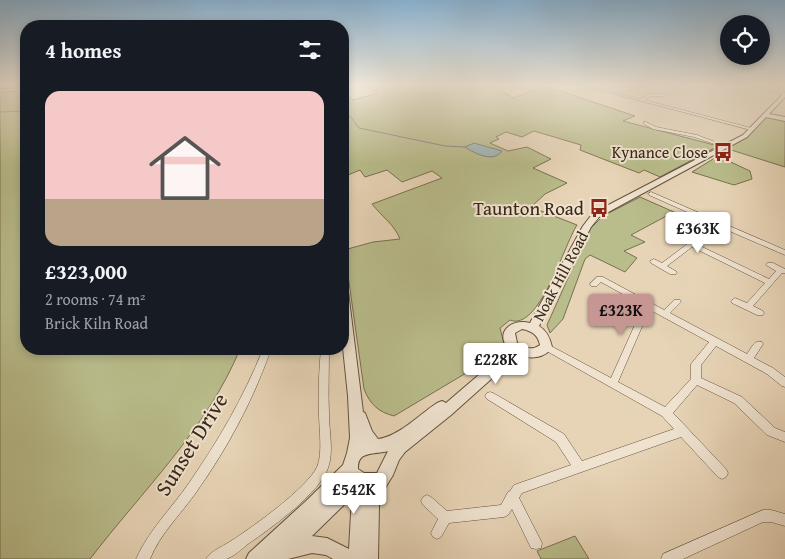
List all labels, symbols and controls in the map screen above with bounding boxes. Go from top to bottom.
map controls [720,15,770,65]
button: locate [720,15,770,65]
text: 4 homes [45,35,121,66]
icon: filters [296,36,324,64]
icon: home [140,123,230,213]
place label: Kynance Close [612,140,708,164]
bus stop icon: Kynance Close [712,141,734,163]
place label: Taunton Road [473,194,585,222]
bus stop icon: Taunton Road [588,197,610,219]
pin: £363K [663,212,733,254]
text: £363K [676,216,720,240]
street label: Noak Hill Road [526,226,594,325]
text: £323,000 [45,256,127,287]
text: 2 rooms · 74 m² [45,287,145,311]
pin: £323K [586,294,656,336]
text: £323K [599,298,643,322]
text: Brick Kiln Road [45,311,148,335]
pin: £228K [461,342,531,385]
text: £228K [474,347,518,371]
street label: Sunset Drive [147,386,235,502]
pin: £542K [319,472,389,515]
text: £542K [332,477,376,501]

